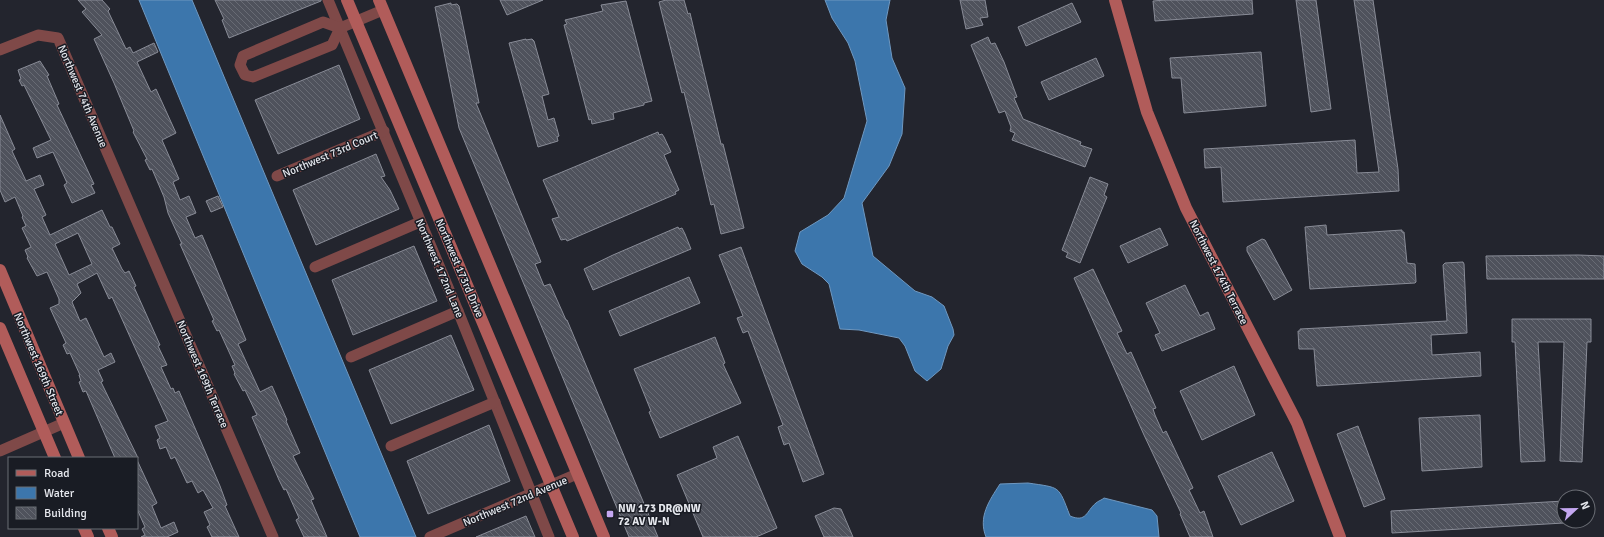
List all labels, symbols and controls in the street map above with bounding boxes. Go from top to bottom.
street label: Northwest 74th Avenue [55,43,110,149]
street label: Northwest 73rd Court [281,128,380,180]
street label: Northwest 172nd Lane [413,217,466,320]
street label: Northwest 173rd Drive [433,217,486,320]
street label: Northwest 174th Terrace [1186,218,1251,327]
street label: Northwest 169th Street [11,311,66,418]
street label: Northwest 169th Terrace [174,318,231,430]
legend [8,457,138,529]
text: Road [44,466,70,481]
street label: Northwest 72nd Avenue [461,474,569,529]
text: Water [44,486,75,501]
north arrow [1556,489,1596,529]
text: N [1577,499,1592,511]
place label: NW 173 DR@NW 72 AV W-N [618,502,701,528]
text: Building [44,506,87,521]
marker: NW 173 DR@NW 72 AV W-N [605,509,615,519]

